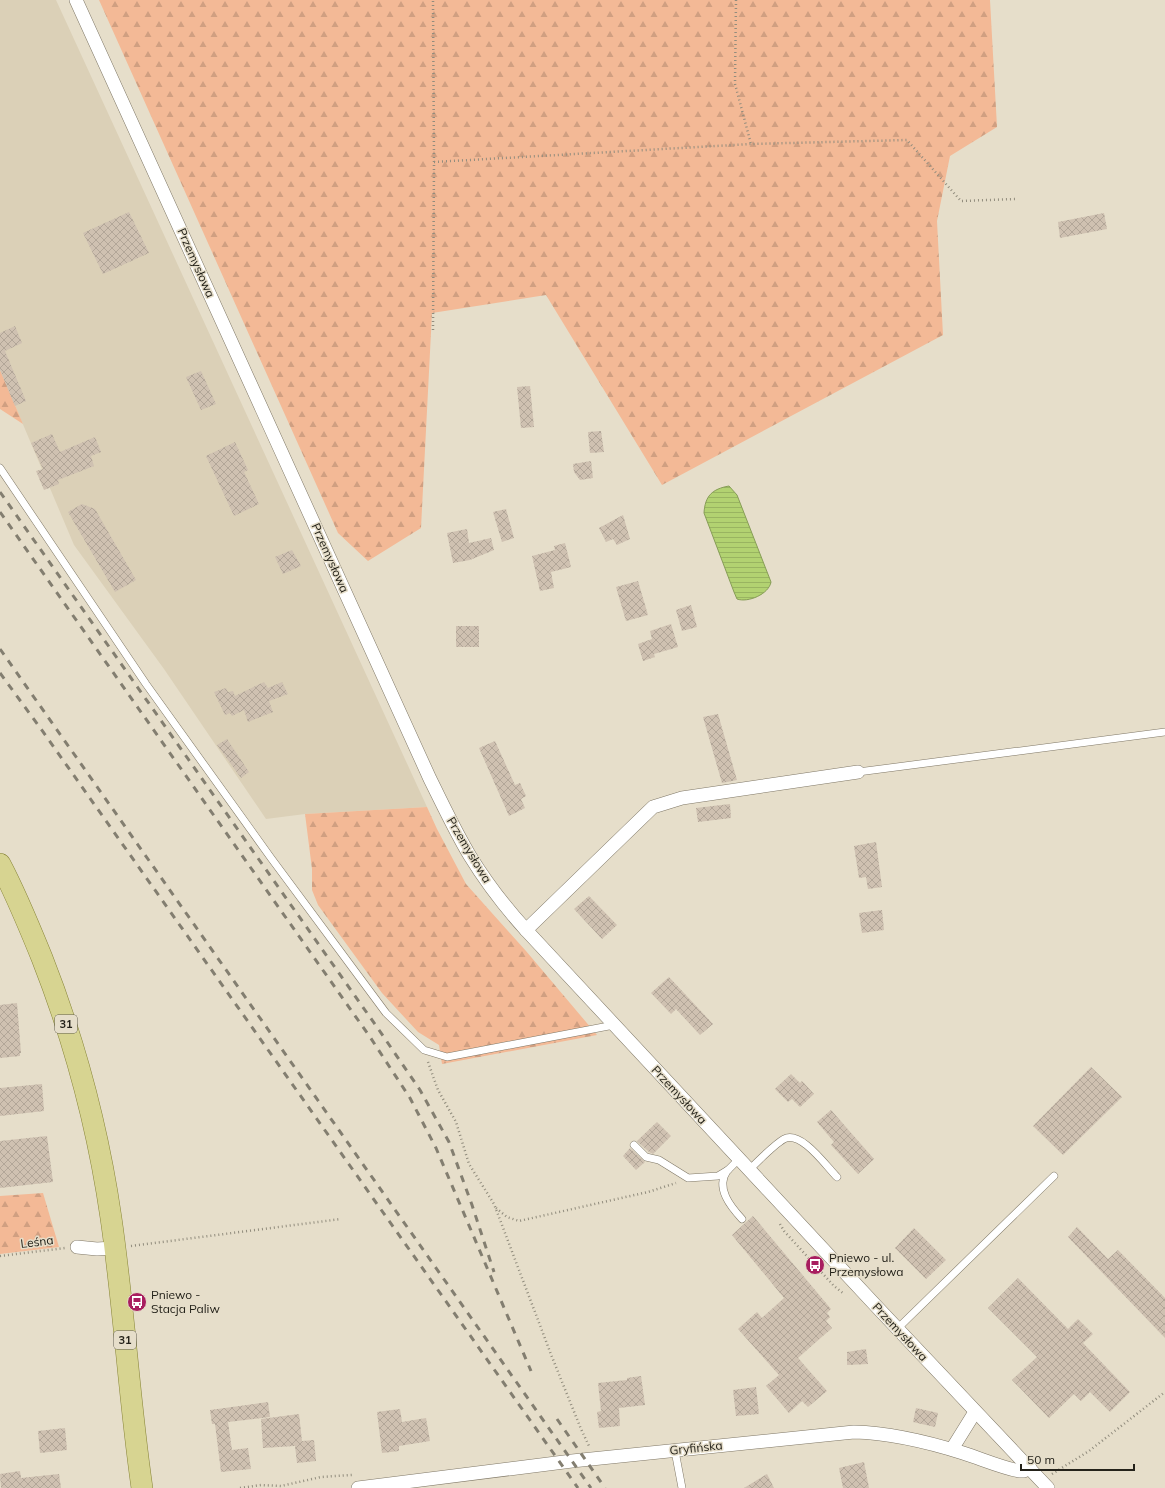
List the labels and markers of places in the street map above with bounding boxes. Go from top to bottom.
place label: Pniewo - ul. Przemysłowa [829,1250,904,1279]
bus stop icon: Pniewo - ul. Przemysłowa [804,1254,826,1276]
place label: Pniewo - Stacja Paliw [151,1287,220,1316]
bus stop icon: Pniewo - Stacja Paliw [126,1291,148,1313]

